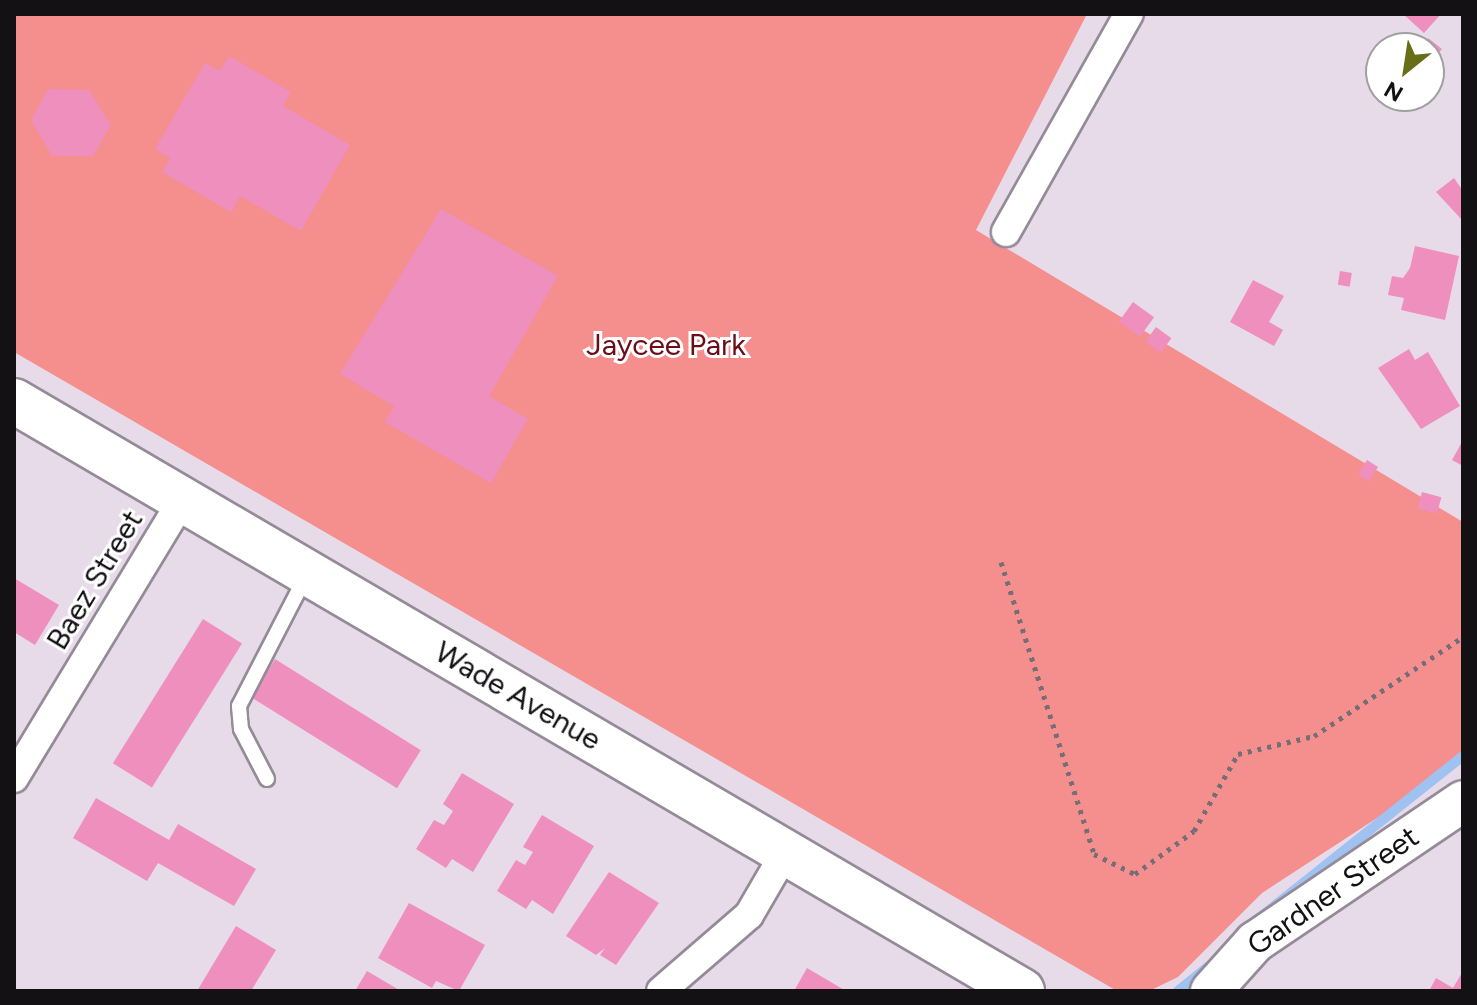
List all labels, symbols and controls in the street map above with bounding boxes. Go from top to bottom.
north arrow [1365,32,1445,112]
text: N [1380,76,1408,107]
park label: Jaycee Park [586,327,746,363]
street label: Baez Street [39,504,151,656]
street label: Wade Avenue [429,634,607,758]
street label: Gardner Street [1241,819,1425,963]

